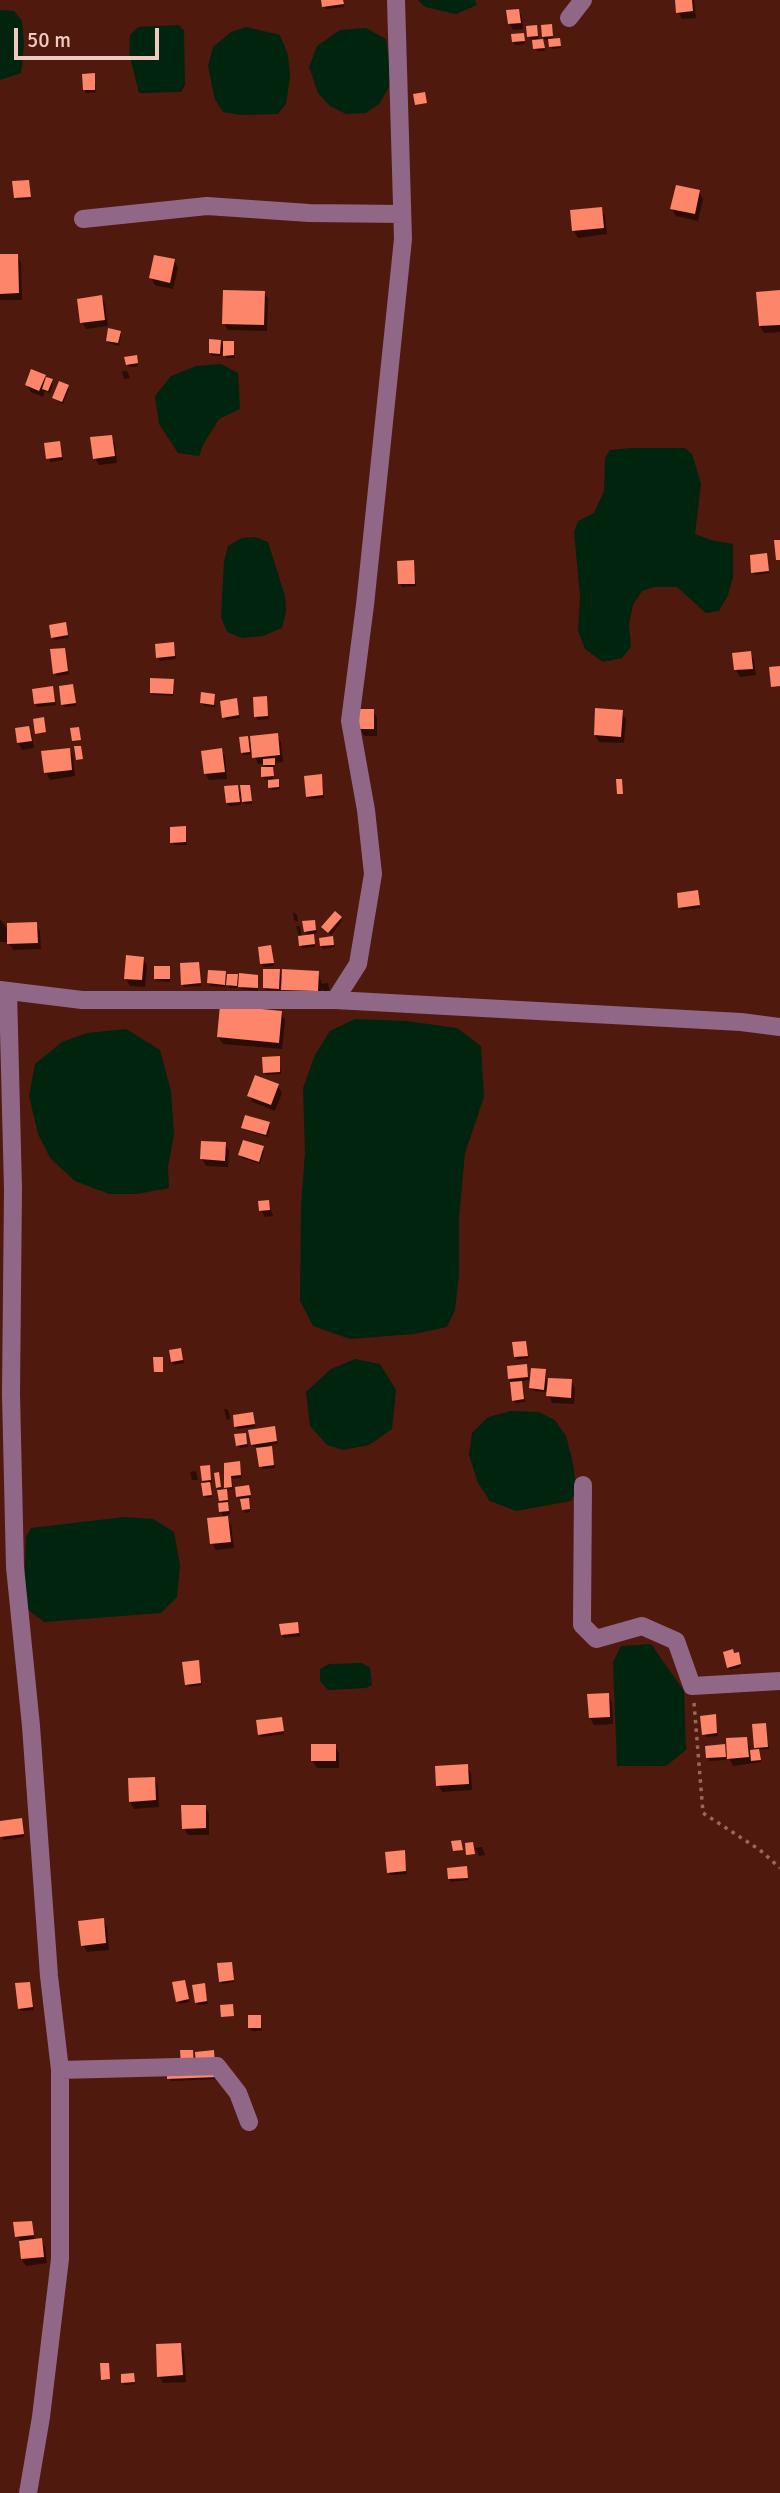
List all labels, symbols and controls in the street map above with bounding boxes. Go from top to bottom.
scale bar [18,14,163,58]
text: 50 m [27,27,71,53]

